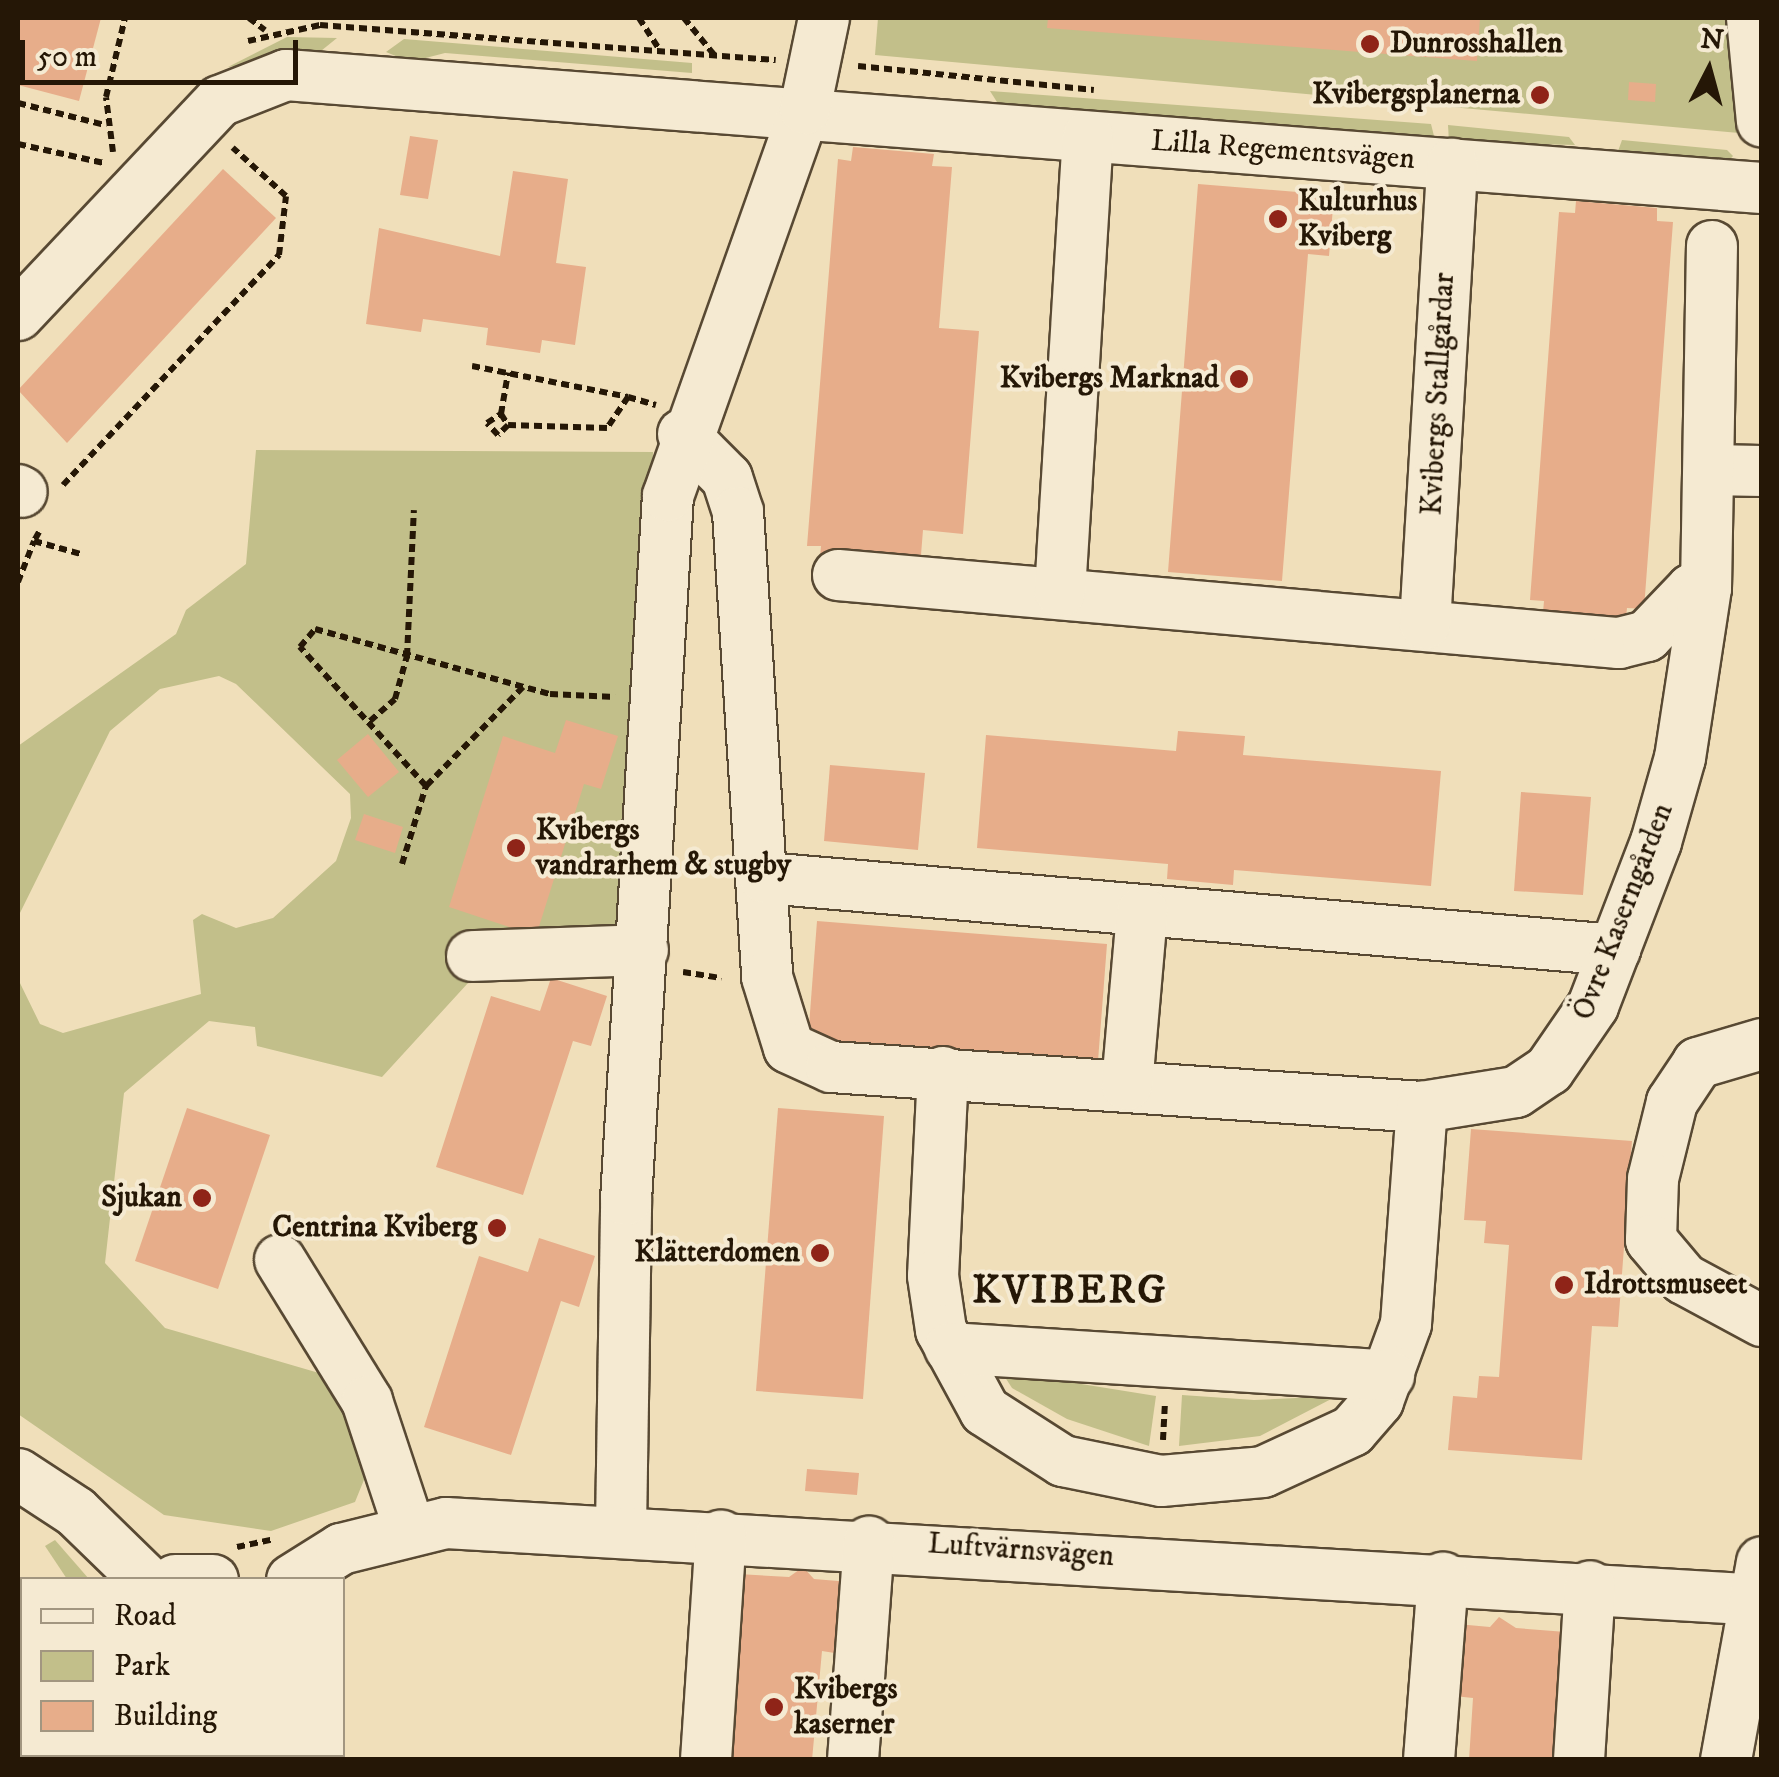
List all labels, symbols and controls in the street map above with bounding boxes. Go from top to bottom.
scale bar [25,20,302,82]
north arrow [1659,20,1759,120]
text: N [1699,21,1725,58]
place label: Dunrosshallen [1390,26,1563,62]
marker: Dunrosshallen [1359,33,1381,55]
text: 50 m [37,39,97,76]
place label: Kvibergsplanerna [1312,77,1520,113]
marker: Kvibergsplanerna [1529,84,1551,106]
street label: Lilla Regementsvägen [1150,124,1416,178]
place label: Kulturhus Kviberg [1298,184,1417,254]
marker: Kulturhus Kviberg [1267,208,1289,230]
street label: Kvibergs Stallgårdar [1415,272,1463,516]
place label: Kvibergs Marknad [1000,361,1219,397]
marker: Kvibergs Marknad [1228,368,1250,390]
street label: Övre Kaserngården [1566,799,1682,1025]
place label: Kvibergs vandrarhem & stugby [536,813,791,884]
marker: Kvibergs vandrarhem & stugby [505,837,527,859]
place label: Sjukan [101,1180,182,1216]
marker: Sjukan [191,1187,213,1209]
place label: Centrina Kviberg [272,1210,477,1246]
marker: Centrina Kviberg [486,1217,508,1239]
place label: Klätterdomen [634,1235,800,1271]
marker: Klätterdomen [809,1242,831,1264]
district label: KVIBERG [972,1267,1168,1315]
place label: Idrottsmuseet [1584,1267,1747,1303]
marker: Idrottsmuseet [1553,1274,1575,1296]
street label: Luftvärnsvägen [927,1527,1115,1575]
legend [20,1577,345,1757]
text: Road [114,1598,176,1635]
text: Park [114,1648,170,1685]
place label: Kvibergs kaserner [794,1672,897,1742]
marker: Kvibergs kaserner [763,1696,785,1718]
text: Building [114,1698,217,1735]

